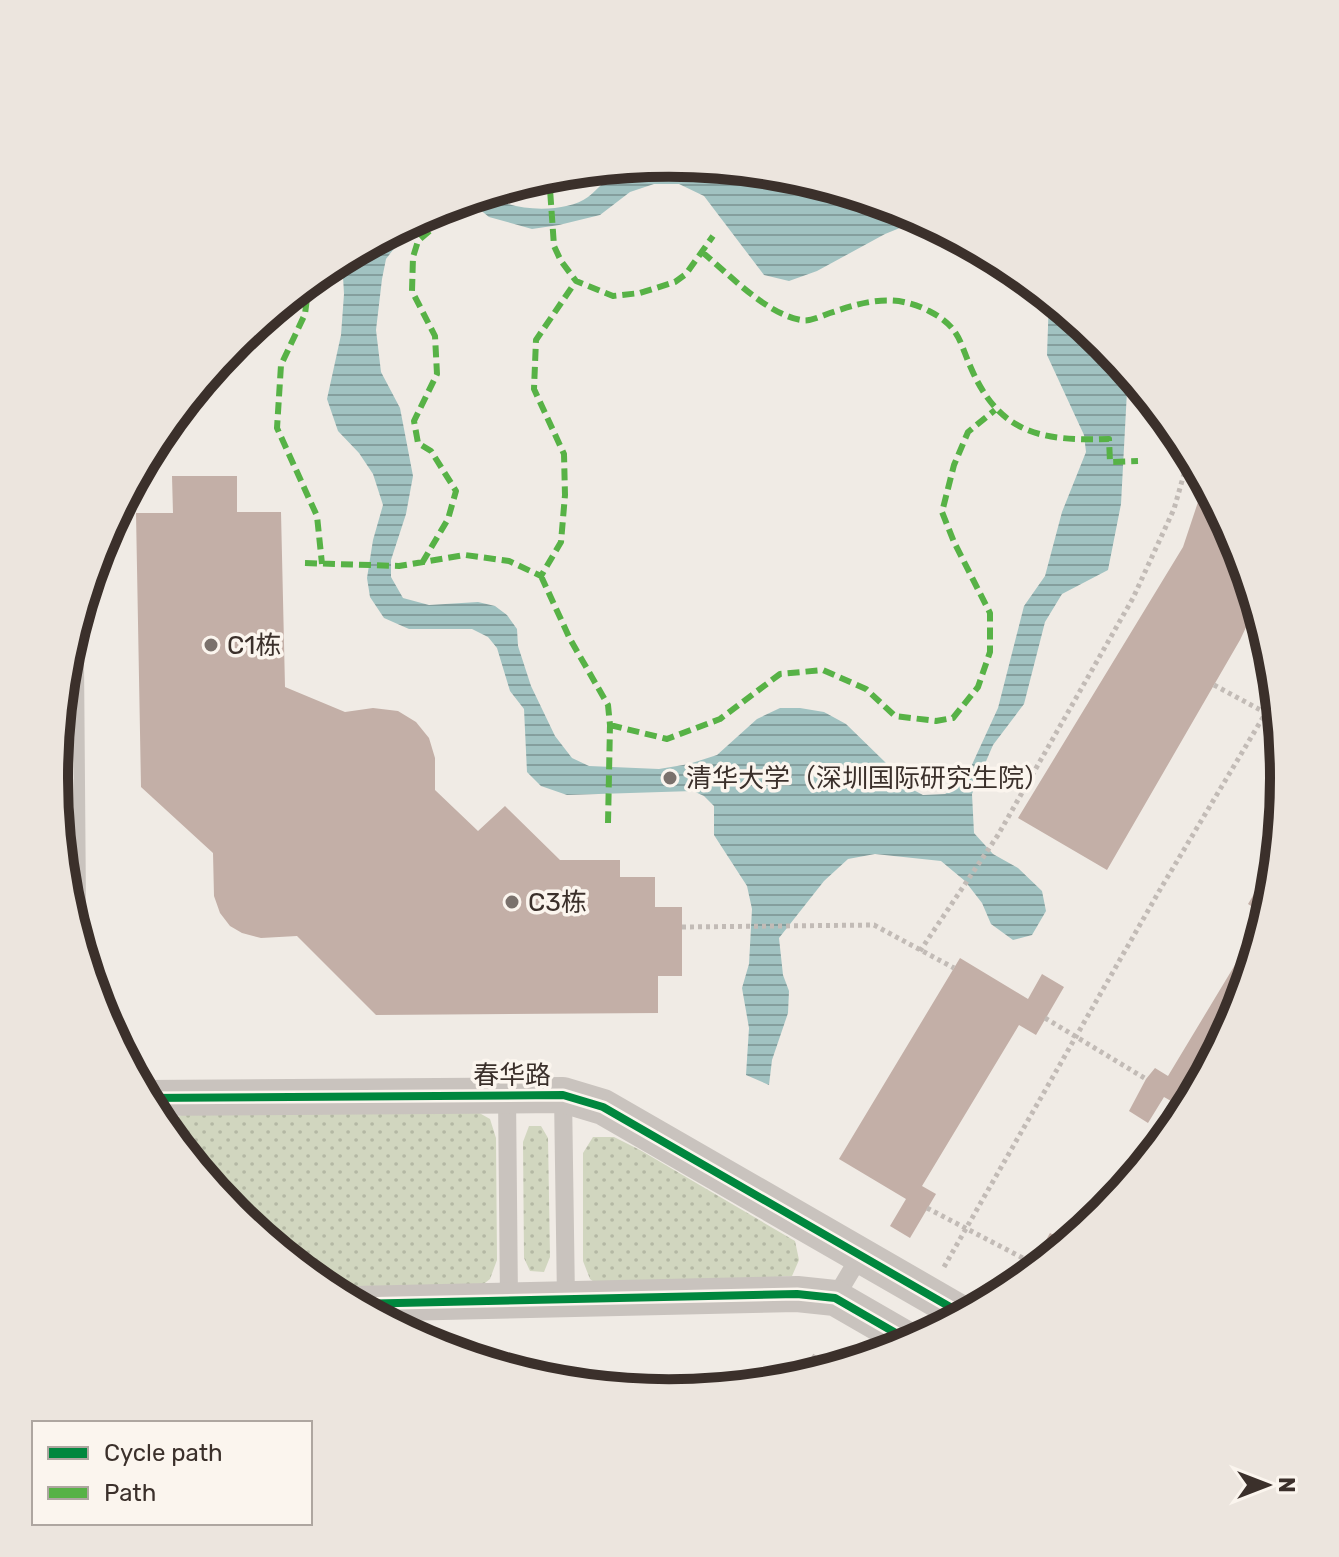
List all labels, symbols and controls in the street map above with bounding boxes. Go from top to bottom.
place label: C1栋 [227,630,281,661]
marker: C1栋 [202,636,220,654]
place label: 清华大学（深圳国际研究生院） [686,763,1050,794]
marker: 清华大学（深圳国际研究生院） [661,769,679,787]
place label: C3栋 [528,887,587,918]
marker: C3栋 [503,893,521,911]
street label: 春华路 [473,1060,551,1091]
legend [32,1421,312,1525]
text: Cycle path [104,1439,223,1467]
north arrow [1227,1445,1307,1525]
text: N [1273,1477,1300,1493]
text: Path [104,1479,156,1507]

